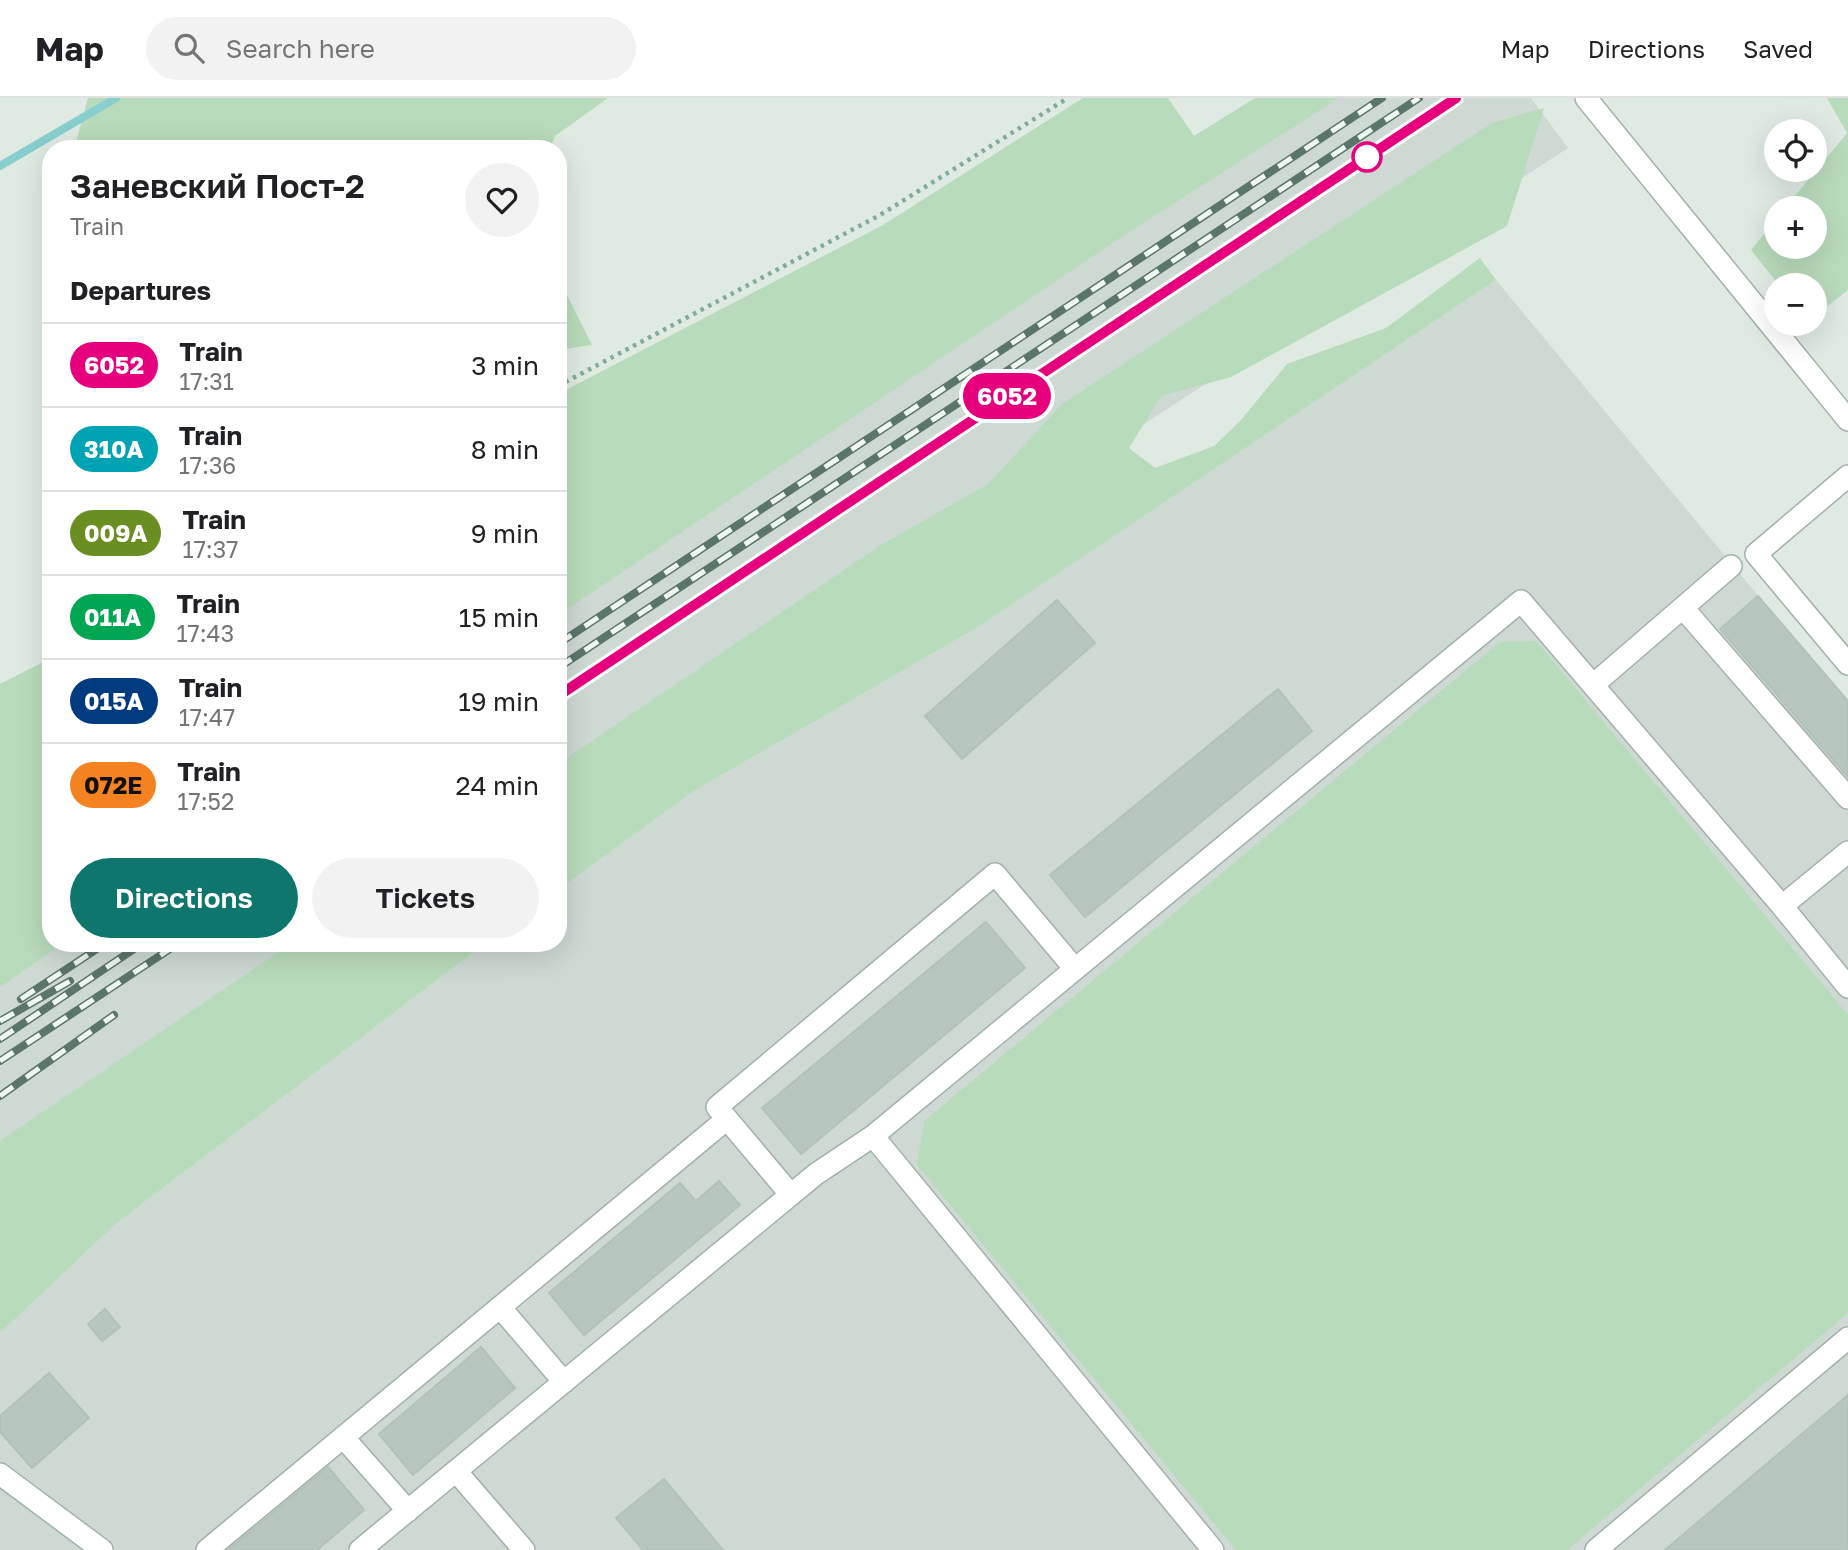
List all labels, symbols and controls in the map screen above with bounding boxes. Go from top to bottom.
search box [146,17,636,80]
text: Map [35,29,104,68]
icon: search [170,29,208,67]
text: Search here [226,33,375,64]
text: Map [1501,34,1550,63]
text: Directions [1588,34,1705,63]
text: Saved [1743,34,1813,63]
map controls [1764,119,1827,336]
button: locate [1764,119,1827,182]
unlabelled marker [1352,142,1382,172]
button: heart [465,163,539,237]
text: Заневский Пост-2 [70,166,365,205]
button: + [1764,196,1827,259]
text: Train [70,212,124,240]
button: − [1764,273,1827,336]
text: Departures [70,275,211,306]
text: Train [179,336,243,367]
text: 6052 [84,350,144,379]
text: 3 min [471,350,539,381]
text: 17:31 [179,367,234,395]
line badge: 6052 [958,373,1056,419]
text: 6052 [977,381,1037,410]
text: Train [179,420,242,451]
text: 310А [84,434,144,463]
text: 8 min [471,434,539,465]
text: 17:36 [179,451,236,479]
text: Train [182,504,246,535]
text: 009А [84,518,147,547]
text: 9 min [471,518,539,549]
text: 17:37 [182,535,238,563]
text: Train [176,588,240,619]
text: 011А [84,602,141,631]
text: 15 min [459,602,539,633]
text: 17:43 [176,619,234,647]
text: Train [179,672,242,703]
text: 015А [84,686,144,715]
text: 19 min [458,686,539,717]
text: 17:47 [179,703,235,731]
text: Train [177,756,241,787]
text: 072Е [84,770,142,799]
text: 24 min [456,770,539,801]
text: 17:52 [177,787,234,815]
button: Directions [70,858,298,938]
button: Tickets [312,858,539,938]

